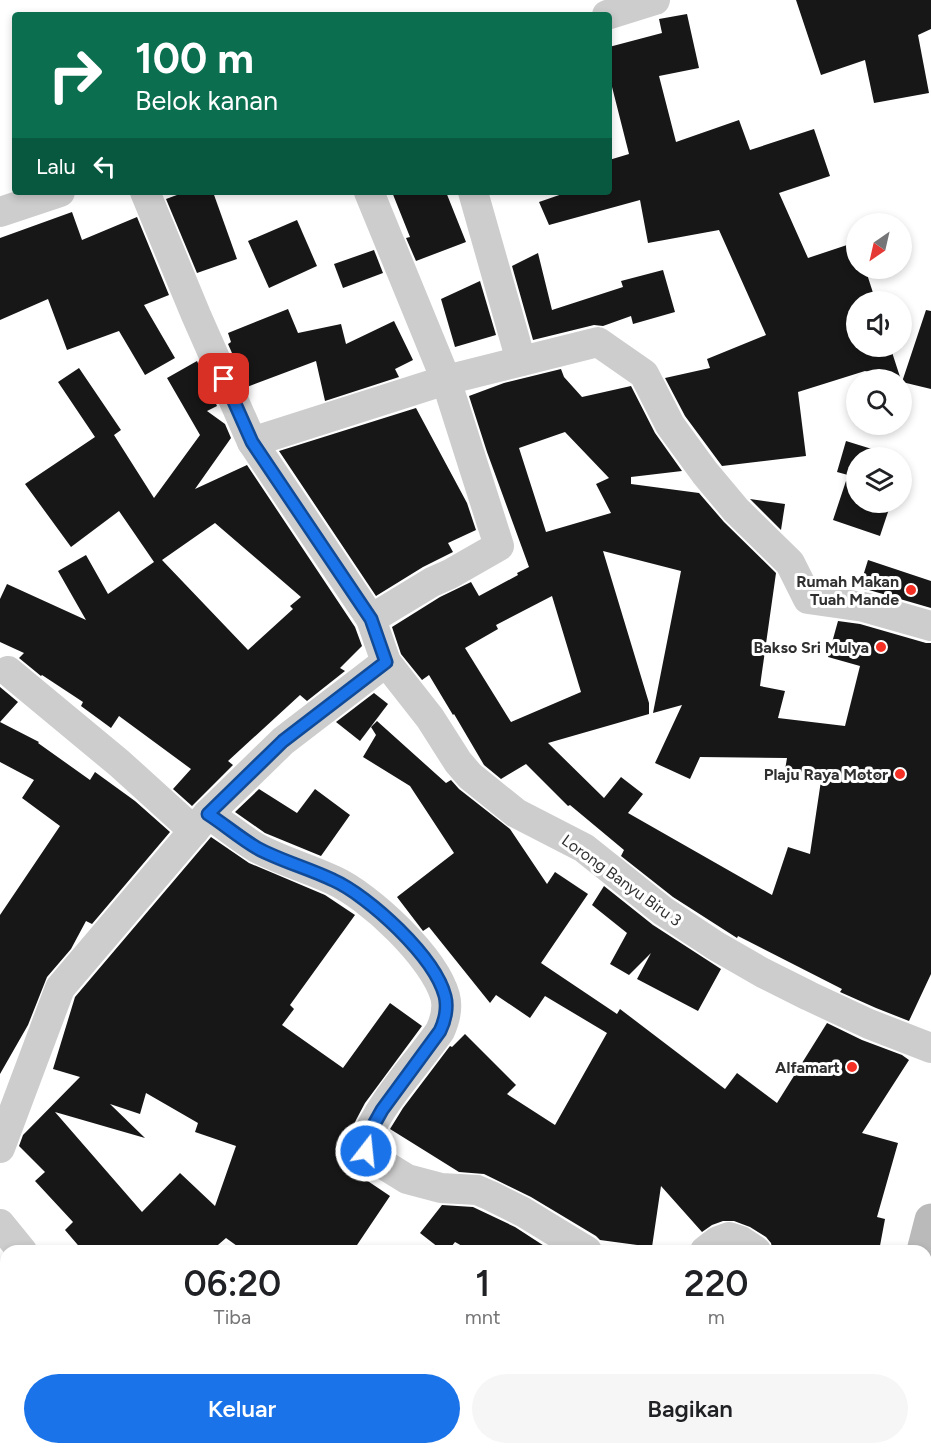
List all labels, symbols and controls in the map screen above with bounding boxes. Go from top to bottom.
text: 100 m [135,33,254,84]
icon: right [36,36,114,114]
text: Belok kanan [135,84,278,117]
icon: left [88,150,121,183]
text: Lalu [36,153,76,180]
north arrow [846,213,912,279]
map controls [846,213,912,513]
button: sound [846,291,912,357]
pin [198,353,249,404]
icon: arrive [207,362,240,395]
button: search [846,369,912,435]
button: layers [846,447,912,513]
place label: Rumah Makan Tuah Mande [796,572,899,609]
marker: Rumah Makan Tuah Mande [904,583,918,597]
place label: Bakso Sri Mulya [754,638,869,657]
marker: Bakso Sri Mulya [874,640,888,654]
place label: Plaju Raya Motor [764,765,888,784]
marker: Plaju Raya Motor [893,767,907,781]
street label: Lorong Banyu Biru 3 [558,831,685,930]
place label: Alfamart [775,1058,840,1077]
marker: Alfamart [845,1060,859,1074]
position arrow [334,1119,398,1183]
text: 06:20 [184,1262,281,1305]
text: 1 [475,1262,490,1305]
text: 220 [684,1262,748,1305]
text: Tiba [214,1305,251,1329]
text: mnt [465,1305,501,1329]
text: m [708,1305,725,1329]
button: Keluar [24,1374,460,1443]
button: Bagikan [472,1374,908,1443]

